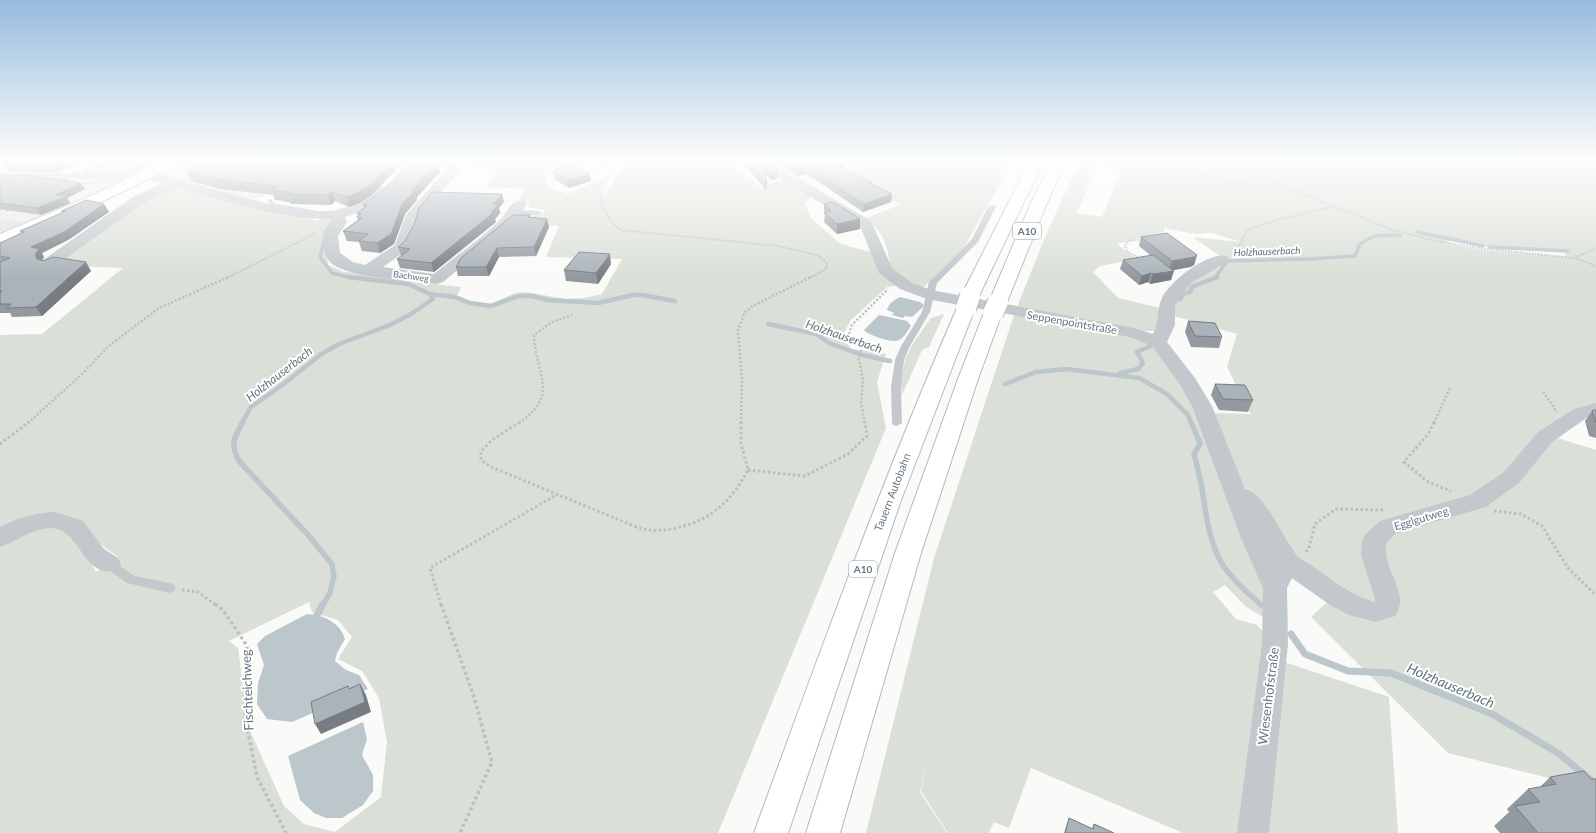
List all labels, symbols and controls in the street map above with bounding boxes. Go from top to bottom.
road number: A10 [1013,223,1041,239]
water label: Holzhauserbach [1233,244,1301,258]
street label: Bachweg [392,268,430,284]
street label: Seppenpointstraße [1026,308,1118,336]
water label: Holzhauserbach [804,316,884,356]
water label: Holzhauserbach [243,343,315,405]
street label: Tauern Autobahn [871,451,913,533]
street label: Egglgutweg [1392,504,1450,532]
road number: A10 [849,561,877,577]
street label: Wiesenhofstraße [1254,646,1282,746]
street label: Fischteichweg [238,649,256,731]
water label: Holzhauserbach [1405,659,1497,711]

